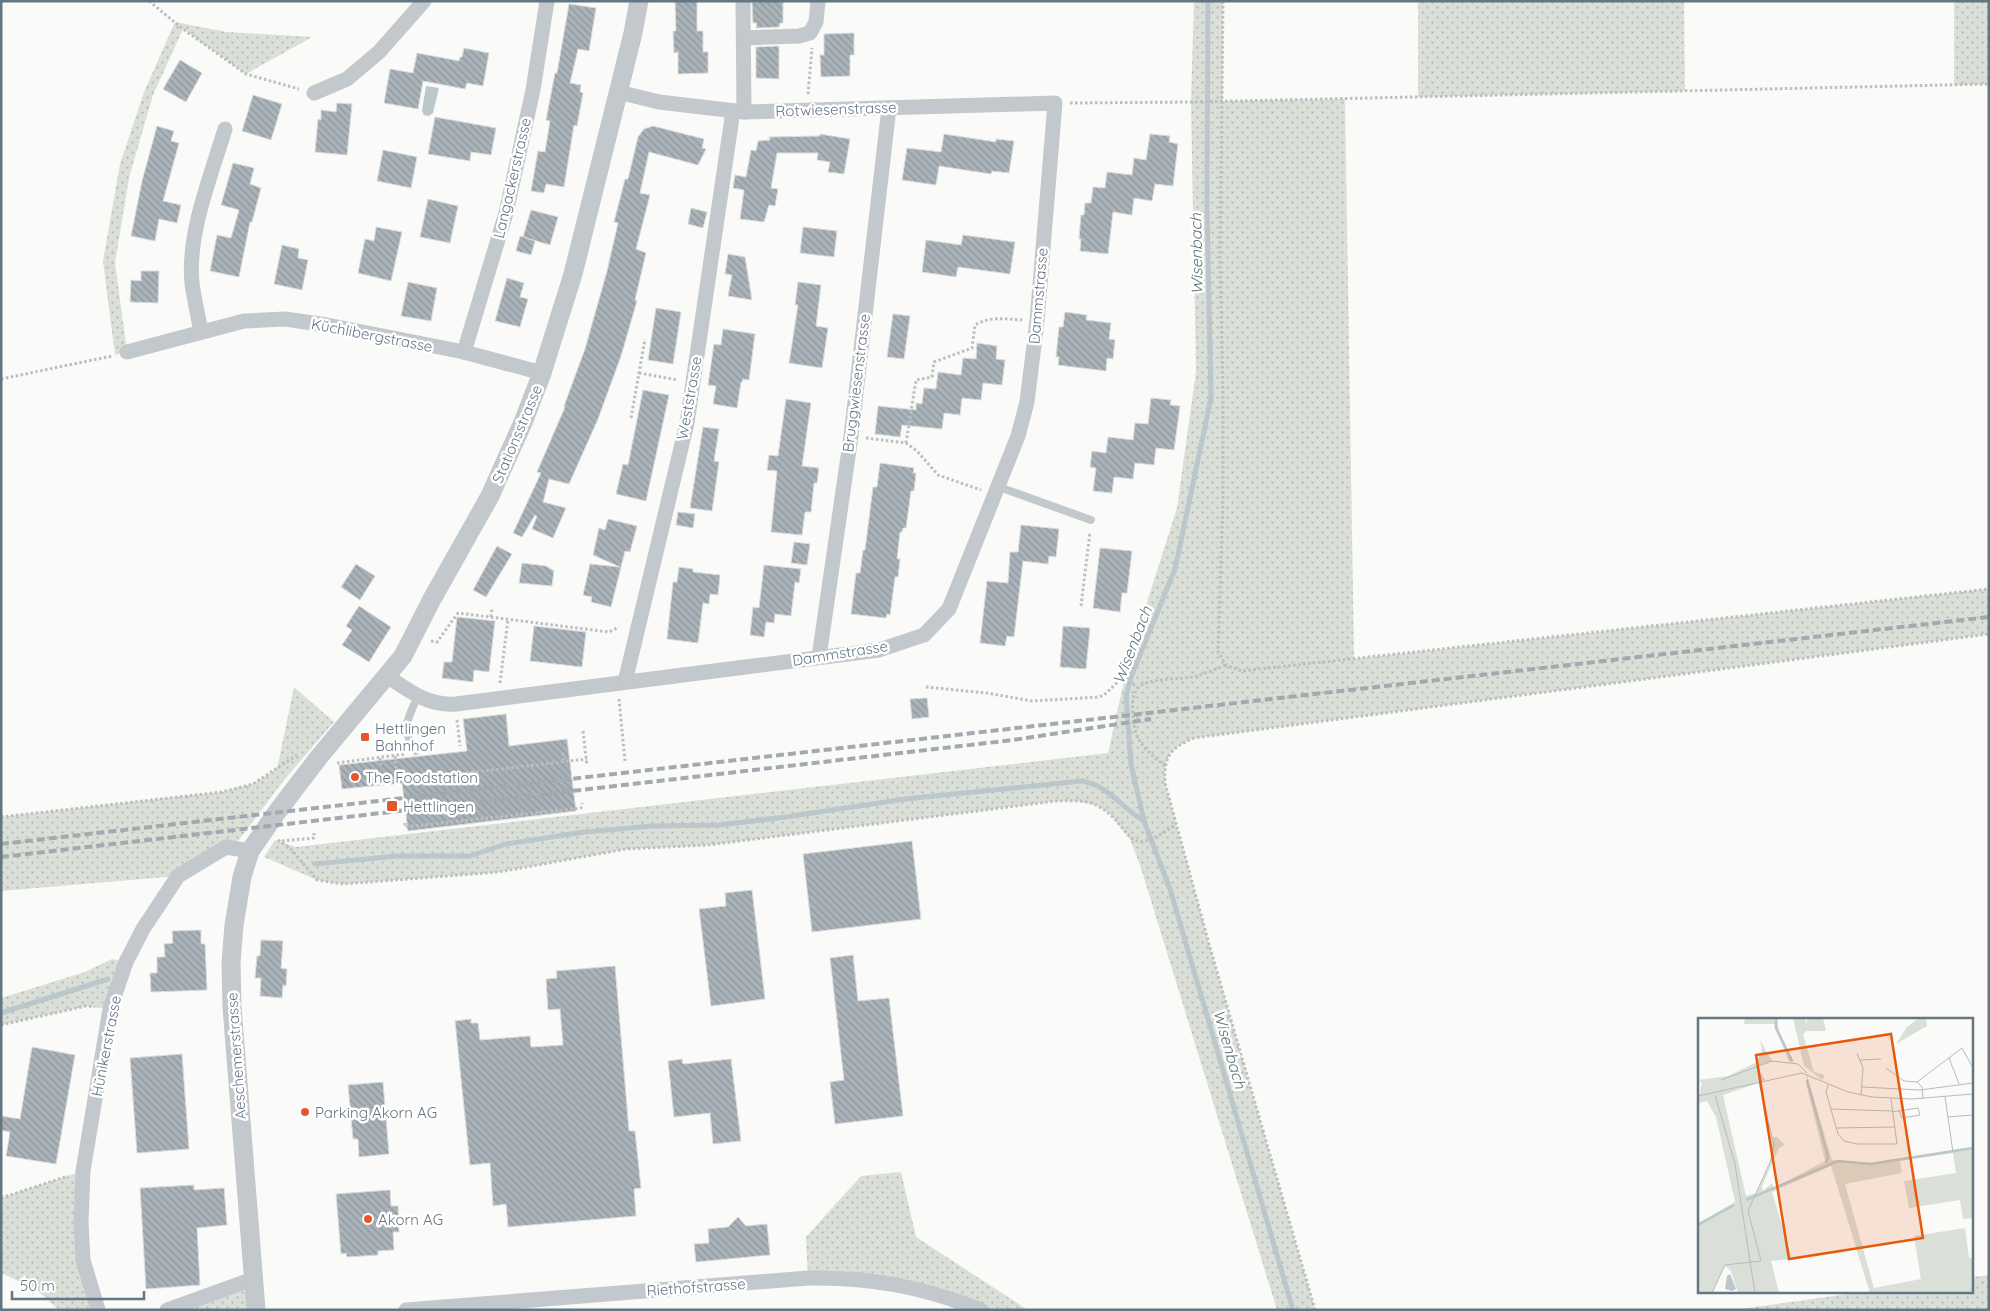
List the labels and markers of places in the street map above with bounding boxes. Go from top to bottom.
place label: Hettlingen Bahnhof [375,719,446,755]
marker: Hettlingen Bahnhof [359,731,371,743]
place label: The Foodstation [365,768,478,787]
marker: The Foodstation [349,771,361,783]
place label: Hettlingen [403,797,474,816]
marker: Hettlingen [385,799,399,813]
place label: Parking Akorn AG [315,1103,437,1122]
marker: Parking Akorn AG [299,1106,311,1118]
place label: Akorn AG [378,1210,443,1229]
marker: Akorn AG [362,1213,374,1225]

